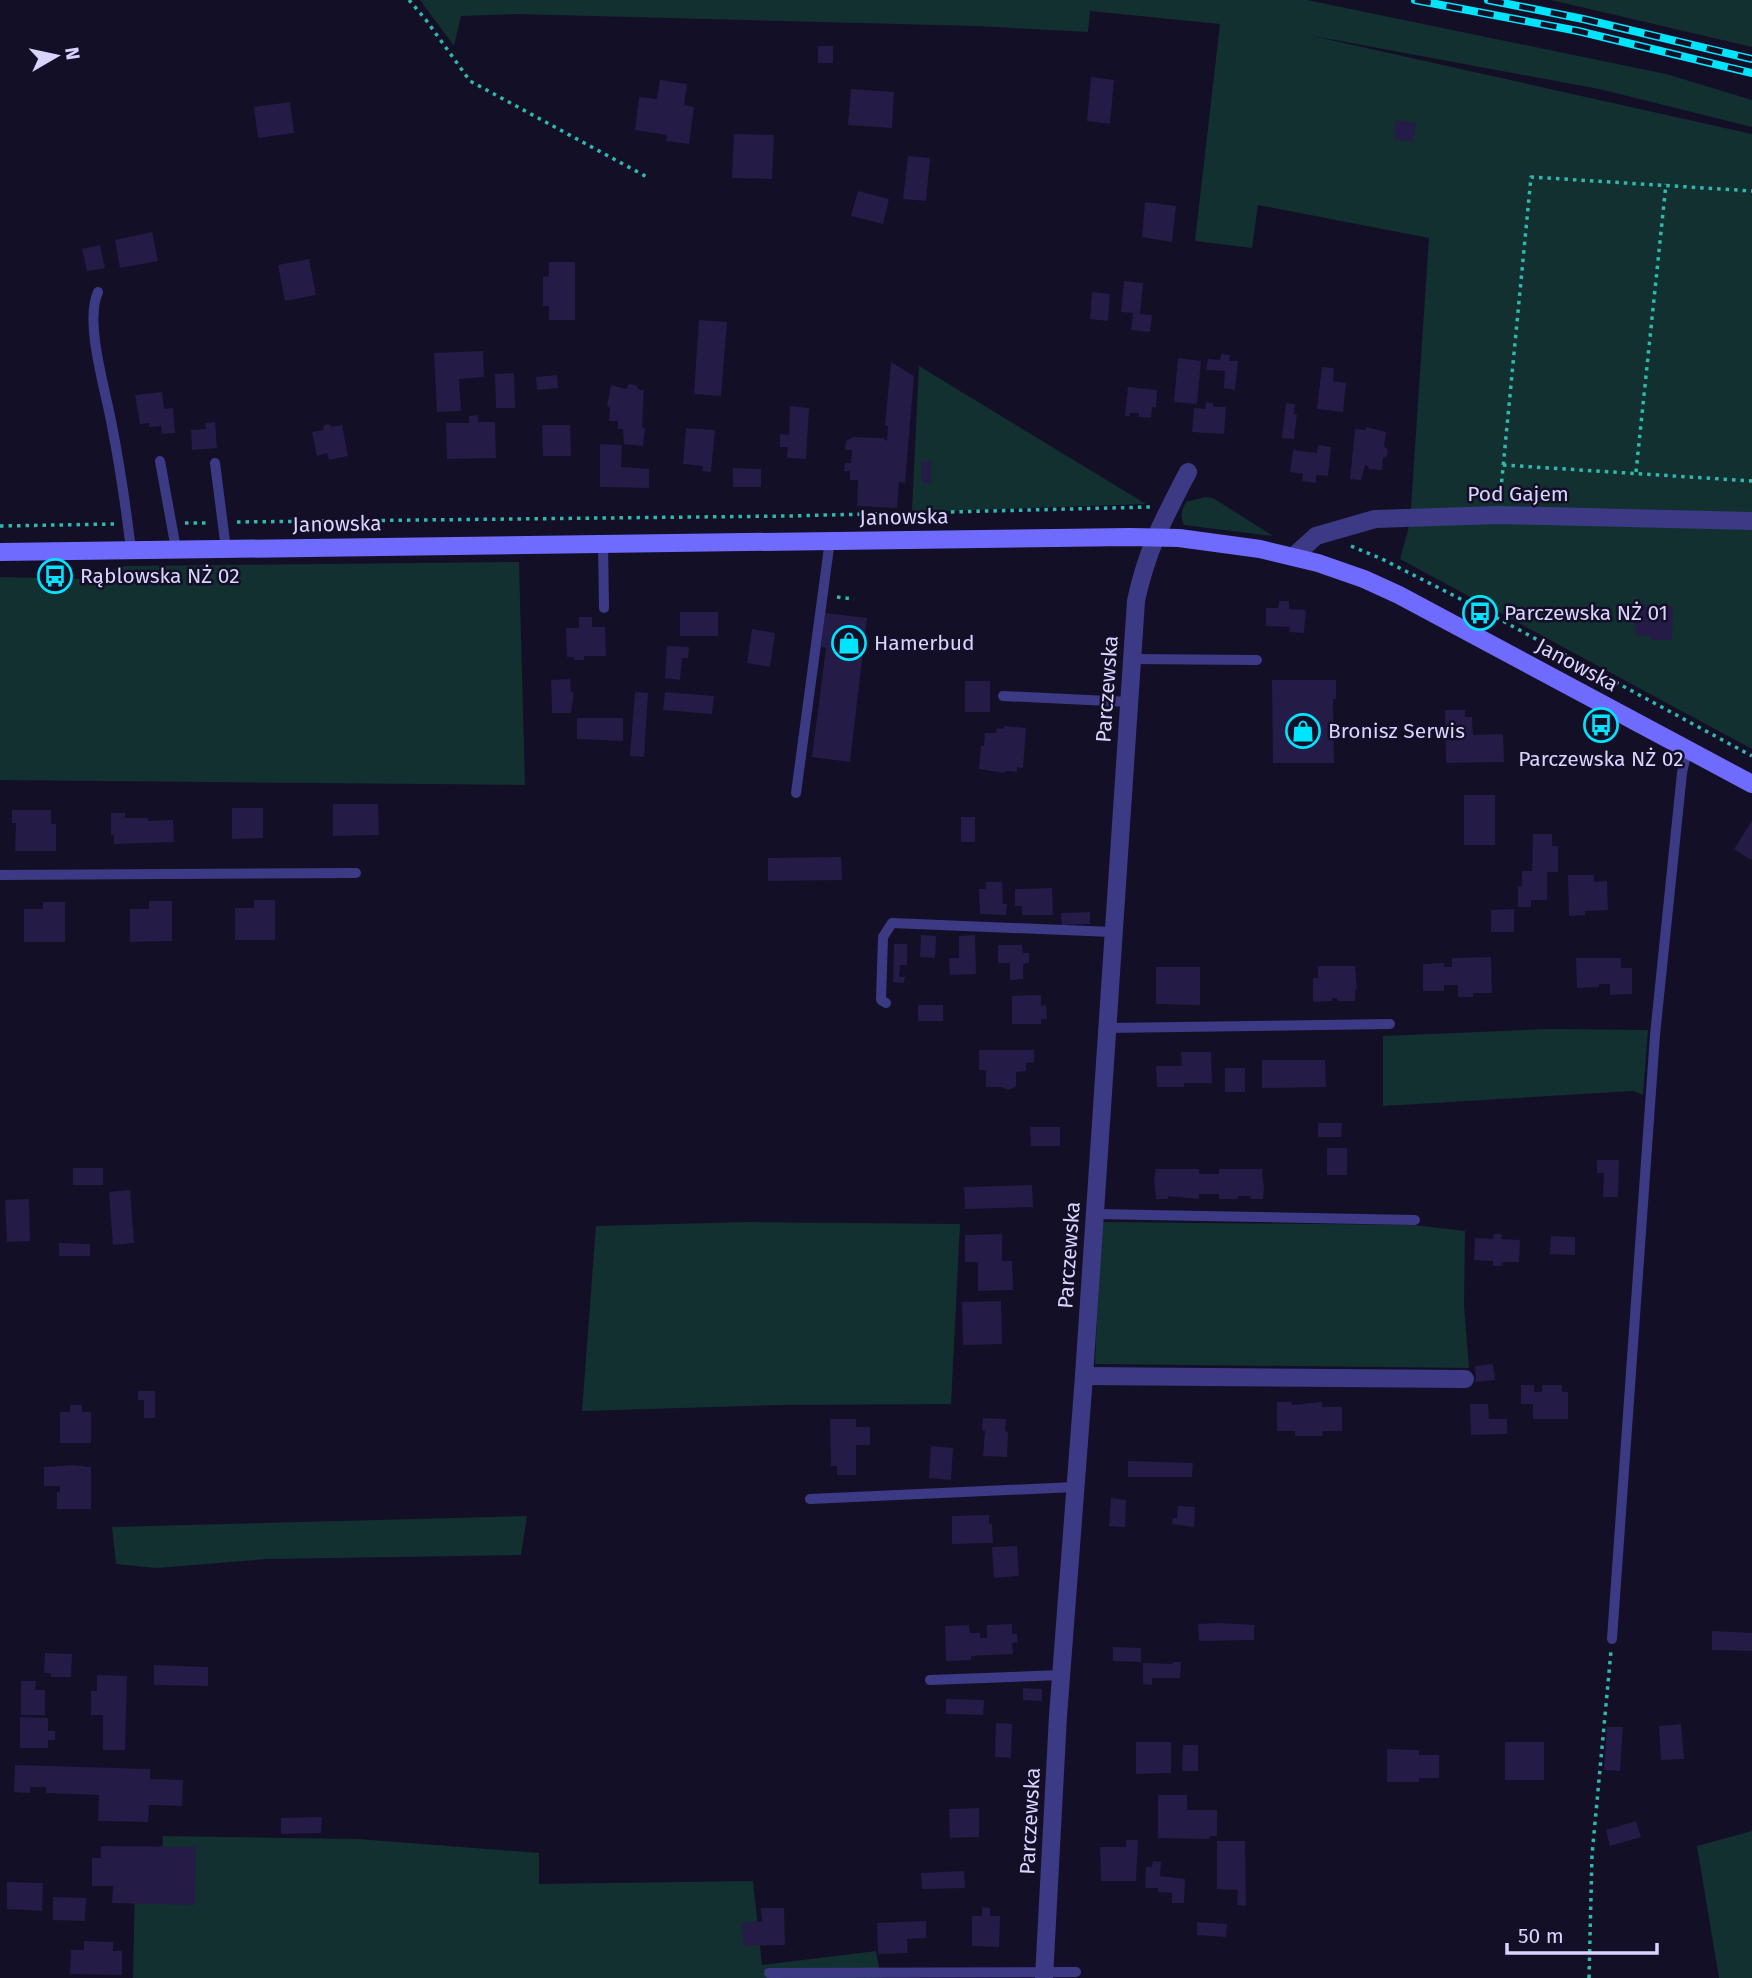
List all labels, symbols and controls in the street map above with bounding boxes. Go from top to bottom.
north arrow [21,21,91,91]
text: N [60,45,85,61]
street label: Pod Gajem [1467,481,1569,507]
street label: Janowska [859,503,949,531]
street label: Janowska [292,510,382,538]
bus stop icon: Rąblowska NŻ 02 [36,557,74,595]
place label: Rąblowska NŻ 02 [80,563,240,589]
bus stop icon: Parczewska NŻ 01 [1461,594,1499,632]
place label: Parczewska NŻ 01 [1504,600,1668,626]
shop icon: Hamerbud [830,624,868,662]
place label: Hamerbud [874,630,975,656]
street label: Janowska [1532,633,1622,697]
street label: Parczewska [1090,635,1124,743]
bus stop icon: Parczewska NŻ 02 [1582,706,1620,744]
shop icon: Bronisz Serwis [1284,712,1322,750]
place label: Bronisz Serwis [1328,718,1465,744]
place label: Parczewska NŻ 02 [1518,746,1684,772]
street label: Parczewska [1052,1201,1086,1309]
street label: Parczewska [1014,1767,1046,1875]
scale bar [1507,1912,1658,1956]
text: 50 m [1518,1923,1564,1949]

